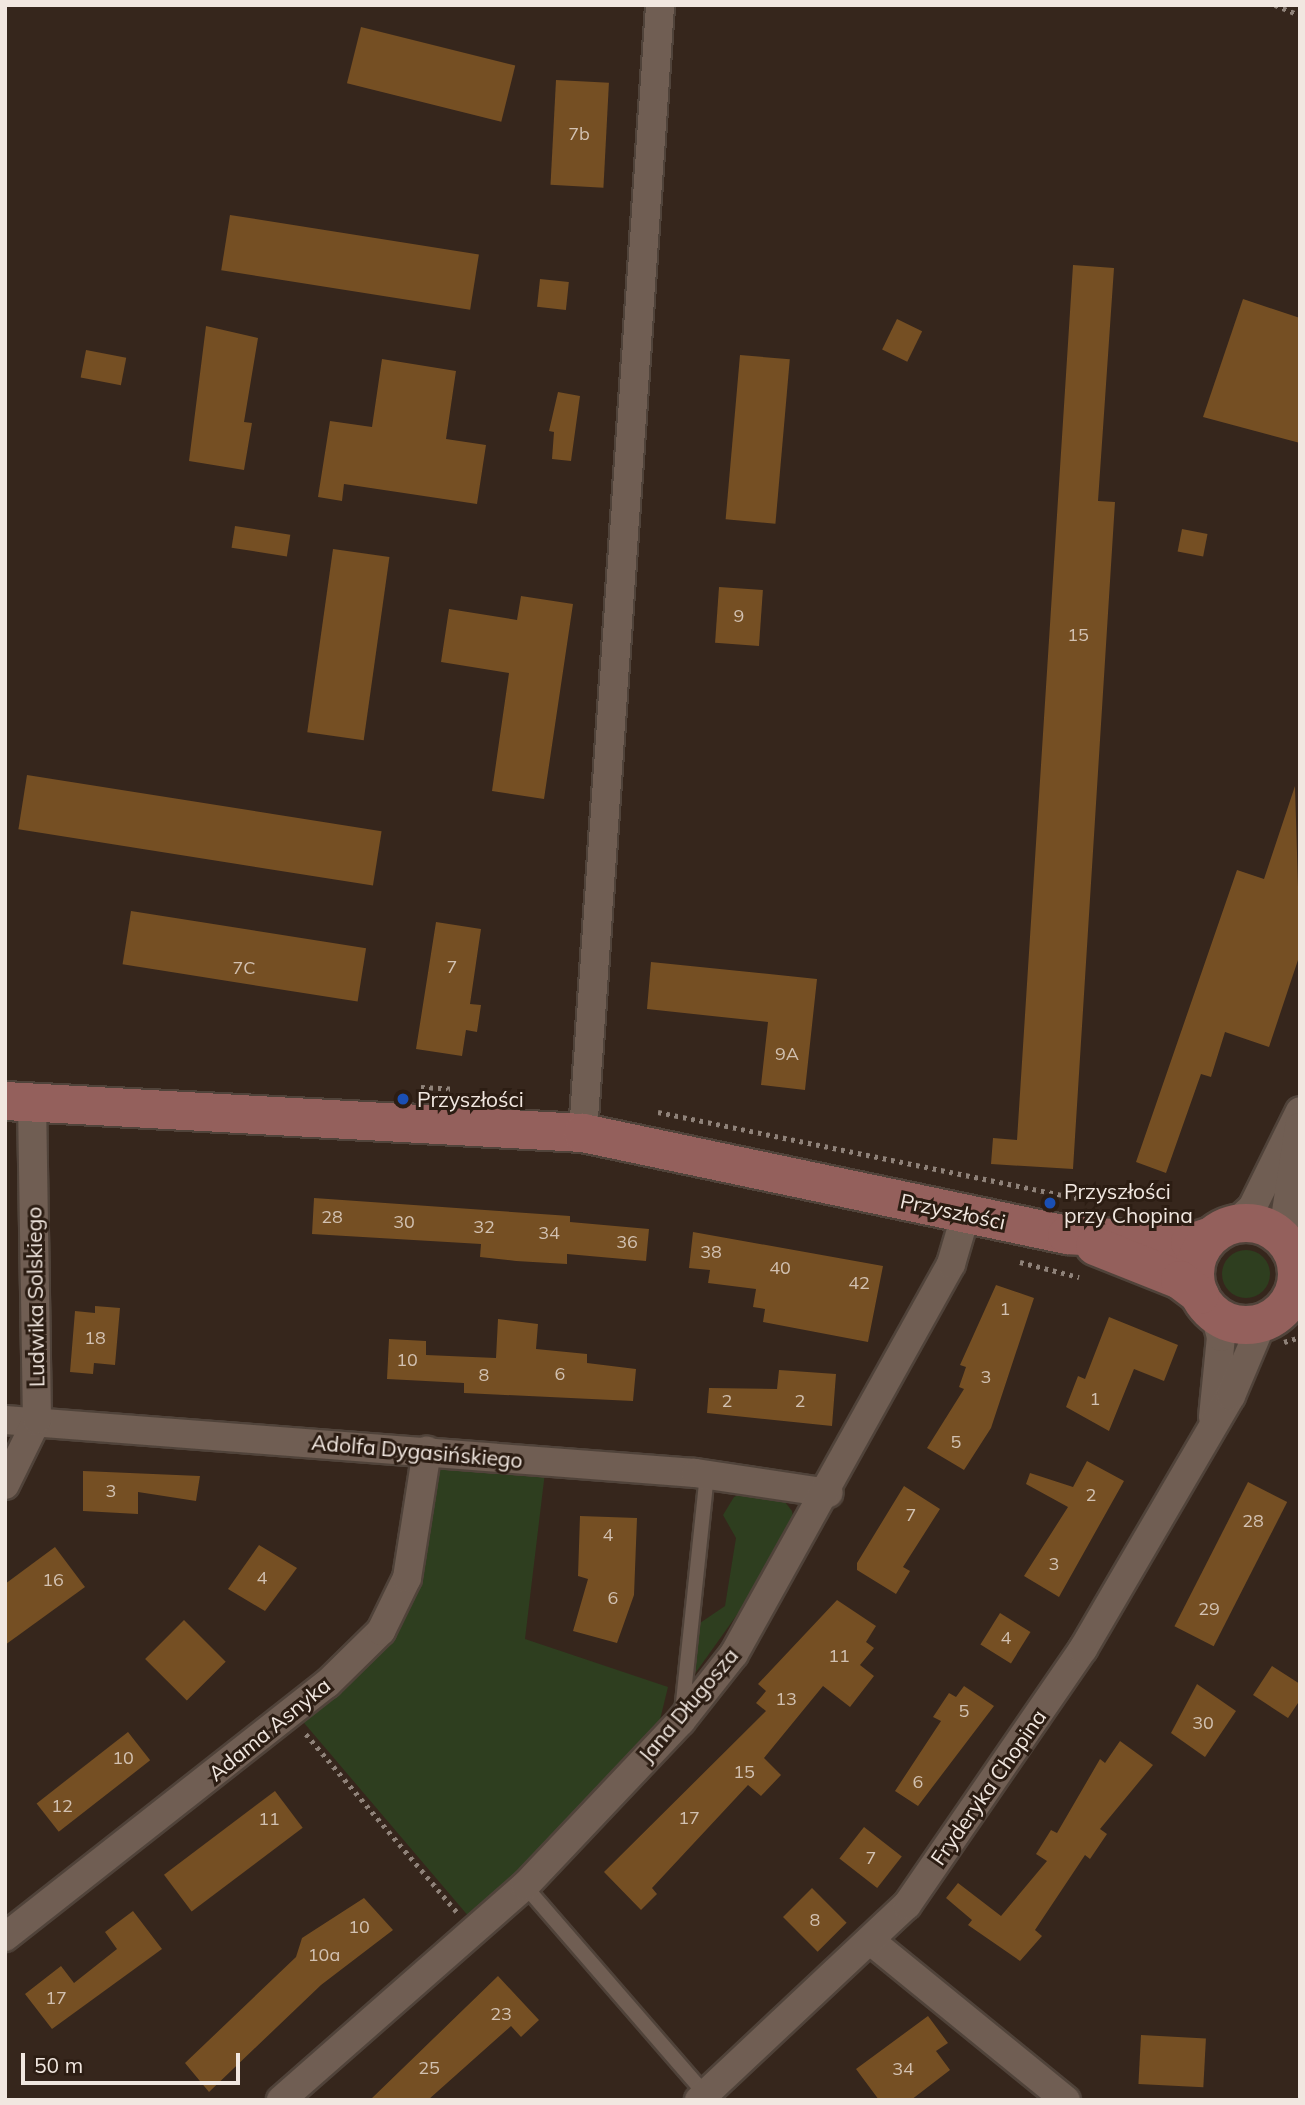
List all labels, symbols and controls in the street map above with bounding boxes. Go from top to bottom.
house number: 7b [568,123,590,145]
house number: 9 [734,605,744,627]
house number: 15 [1067,624,1089,646]
house number: 7 [447,956,457,978]
house number: 7C [232,957,256,979]
house number: 9A [775,1043,799,1065]
place label: Przyszłości [417,1086,524,1112]
marker: Przyszłości [395,1091,411,1107]
place label: Przyszłości przy Chopina [1064,1178,1193,1228]
street label: Przyszłości [898,1188,1008,1234]
marker: Przyszłości przy Chopina [1042,1195,1058,1211]
house number: 28 [321,1206,343,1228]
street label: Ludwika Solskiego [21,1207,49,1387]
house number: 30 [393,1211,415,1233]
house number: 32 [473,1216,495,1238]
house number: 34 [538,1222,560,1244]
house number: 36 [616,1231,638,1253]
house number: 38 [700,1241,722,1263]
house number: 40 [769,1257,791,1279]
house number: 42 [848,1272,870,1294]
house number: 1 [1000,1298,1010,1320]
house number: 18 [84,1327,106,1349]
house number: 10 [396,1349,418,1371]
house number: 6 [555,1363,565,1385]
house number: 8 [479,1364,489,1386]
house number: 3 [981,1366,991,1388]
house number: 1 [1090,1388,1100,1410]
house number: 2 [722,1390,732,1412]
house number: 2 [795,1390,805,1412]
street label: Adolfa Dygasińskiego [310,1429,524,1473]
house number: 5 [951,1431,961,1453]
house number: 3 [106,1480,116,1502]
house number: 2 [1086,1484,1096,1506]
house number: 7 [906,1504,916,1526]
house number: 28 [1242,1510,1264,1532]
house number: 4 [603,1524,613,1546]
house number: 3 [1049,1553,1059,1575]
house number: 4 [257,1567,267,1589]
house number: 16 [42,1569,64,1591]
house number: 6 [608,1587,618,1609]
house number: 29 [1198,1598,1220,1620]
house number: 4 [1001,1627,1011,1649]
street label: Jana Długosza [633,1643,743,1767]
house number: 11 [828,1645,850,1667]
street label: Adama Asnyka [203,1672,335,1786]
house number: 13 [775,1688,797,1710]
house number: 5 [959,1700,969,1722]
street label: Fryderyka Chopina [925,1704,1051,1870]
house number: 30 [1192,1712,1214,1734]
house number: 10 [112,1747,134,1769]
house number: 15 [733,1761,755,1783]
house number: 6 [913,1771,923,1793]
house number: 12 [51,1795,73,1817]
house number: 17 [678,1807,700,1829]
house number: 11 [258,1808,280,1830]
house number: 7 [866,1847,876,1869]
house number: 8 [810,1909,820,1931]
house number: 10 [348,1916,370,1938]
house number: 10a [308,1944,340,1966]
house number: 17 [45,1987,67,2009]
house number: 23 [490,2003,512,2025]
scale bar [24,2038,243,2082]
text: 50 m [34,2052,83,2078]
house number: 25 [418,2057,440,2079]
house number: 34 [892,2058,914,2080]

